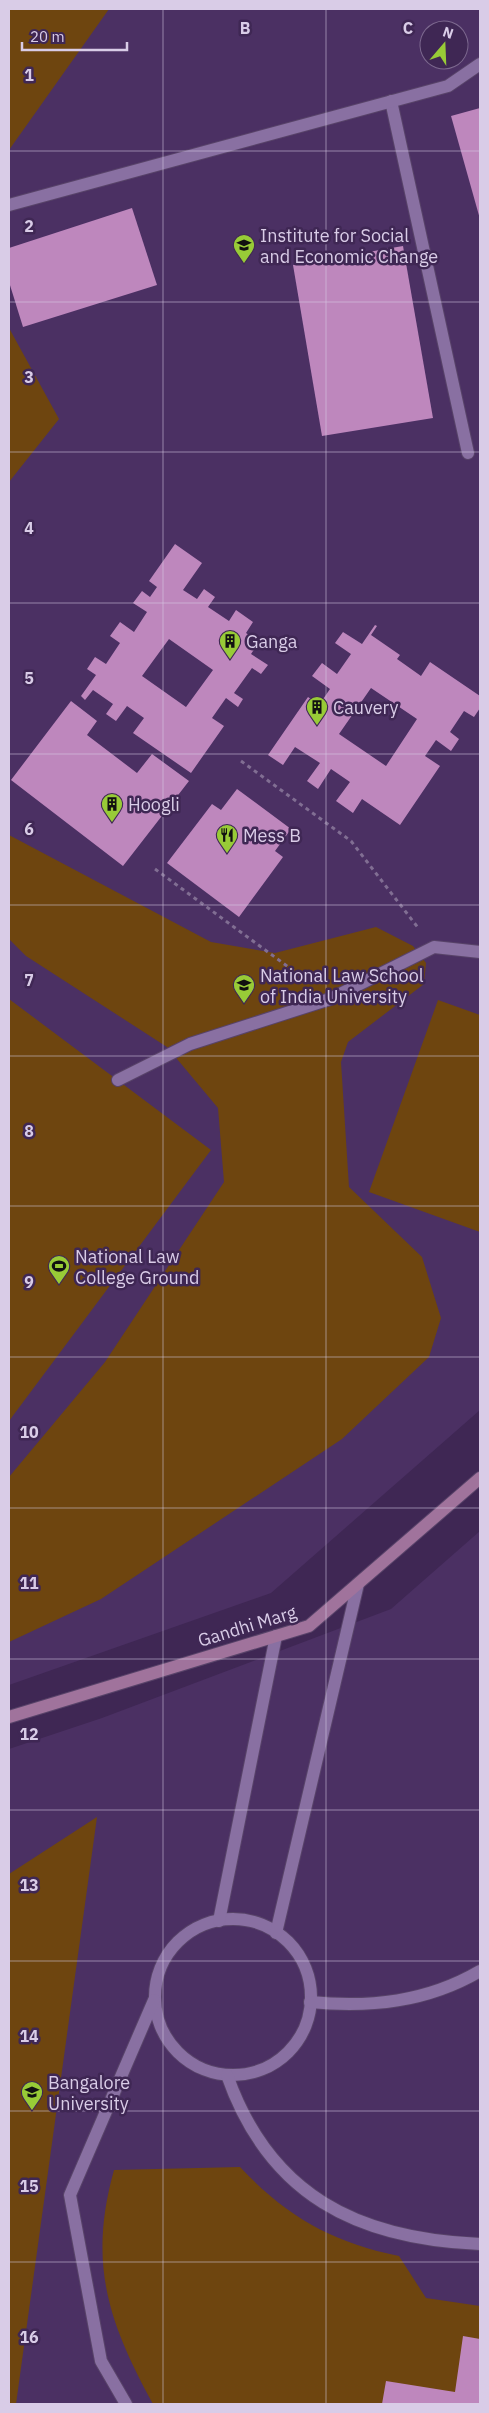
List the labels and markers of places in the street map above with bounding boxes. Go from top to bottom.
place label: Institute for Social and Economic Change [260,224,438,268]
school or university icon: Institute for Social and Economic Change [232,233,256,264]
building icon: Ganga [218,629,242,660]
place label: Ganga [246,630,298,653]
building icon: Cauvery [305,695,329,726]
place label: Cauvery [333,696,398,719]
building icon: Hoogli [100,792,124,823]
place label: Hoogli [128,793,180,816]
restaurant icon: Mess B [215,823,239,854]
place label: Mess B [243,824,301,847]
place label: National Law School of India University [260,964,424,1008]
school or university icon: National Law School of India University [232,973,256,1004]
place label: National Law College Ground [75,1245,199,1289]
sports icon: National Law College Ground [47,1254,71,1285]
place label: Bangalore University [48,2071,130,2115]
school or university icon: Bangalore University [20,2080,44,2111]

